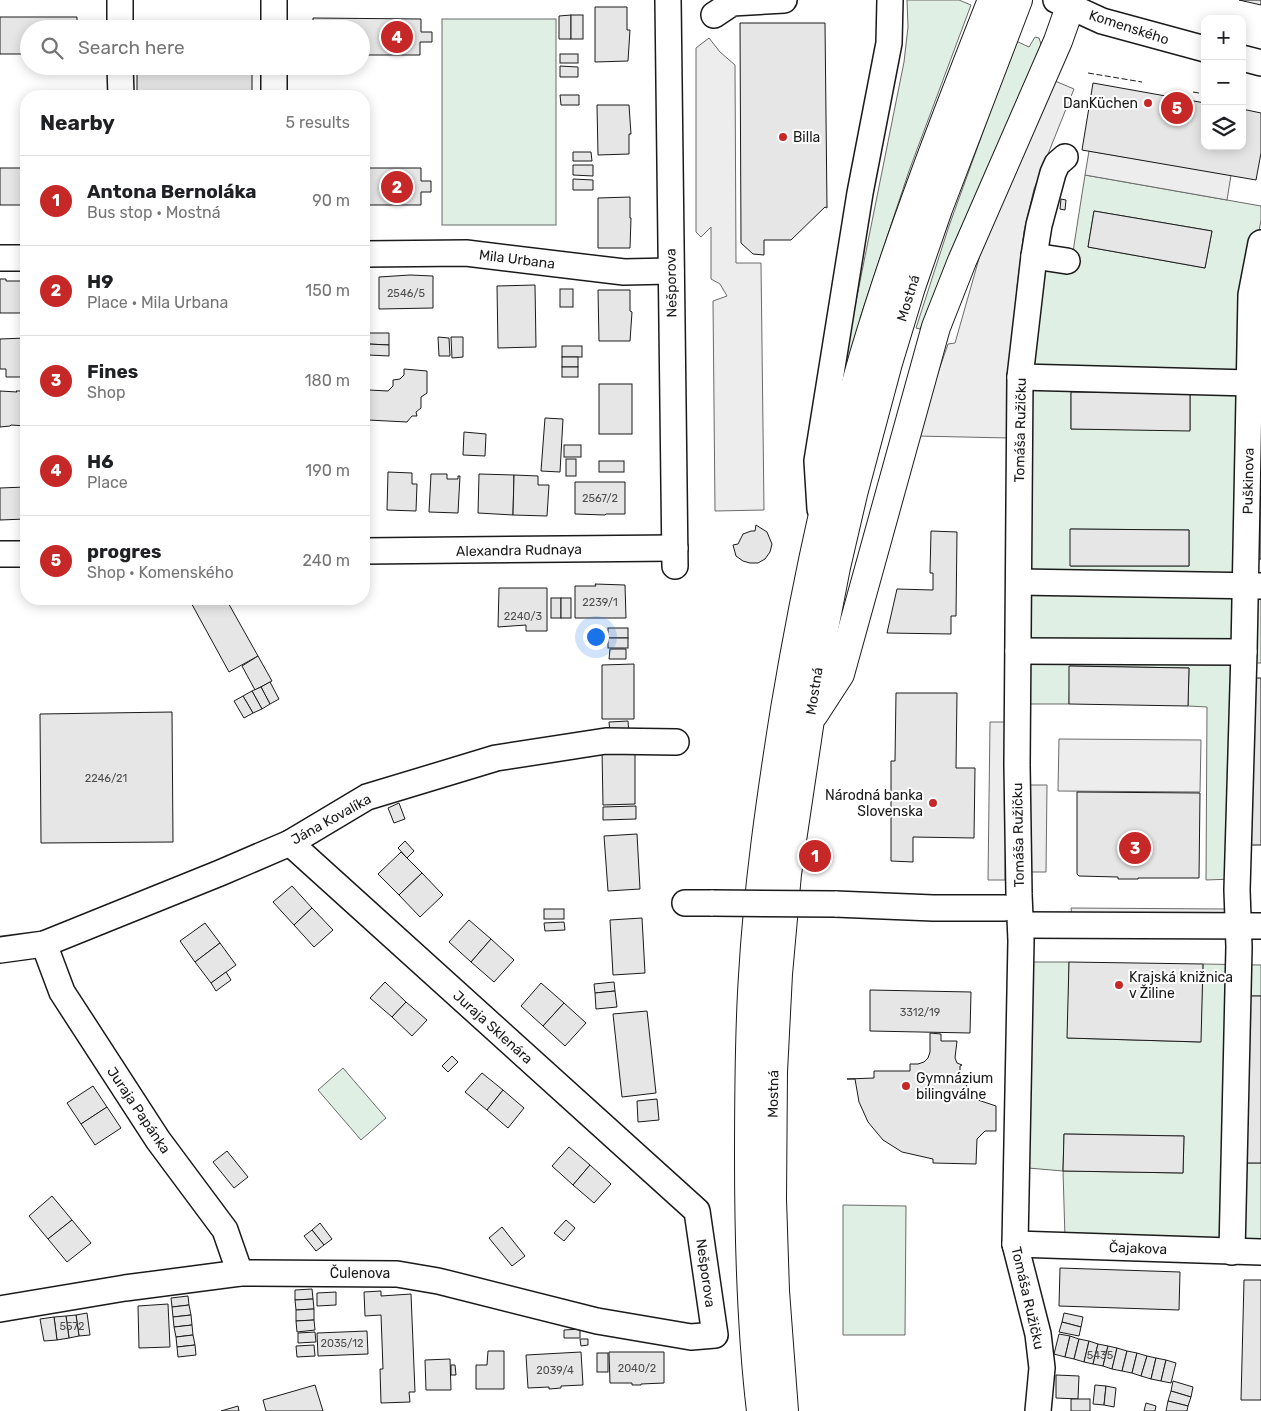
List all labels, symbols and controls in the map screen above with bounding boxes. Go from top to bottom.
street label: Komenského [1087,7,1171,48]
map controls [1201,15,1246,150]
button: + [1201,15,1246,60]
pin: 4 [381,18,413,56]
search box [20,20,370,75]
icon: search [38,34,66,62]
text: Search here [78,36,185,59]
button: − [1201,60,1246,105]
pin: 5 [1161,89,1193,127]
place label: DanKüchen [1063,95,1138,112]
marker: DanKüchen [1142,97,1154,109]
button: layers [1201,105,1246,150]
text: Nearby [40,110,115,135]
text: 5 results [286,113,350,132]
place label: Billa [793,129,820,146]
marker: Billa [777,131,789,143]
pin: 2 [381,168,413,206]
text: Antona Bernoláka [87,180,257,203]
text: 1 [52,191,60,210]
text: 90 m [312,191,350,210]
text: Bus stop · Mostná [87,203,220,222]
street label: Mila Urbana [478,246,556,273]
street label: Nešporova [662,248,681,318]
text: H9 [87,270,113,293]
street label: Mostná [893,273,924,324]
text: 2 [51,281,61,300]
text: 150 m [305,281,350,300]
house number: 2546/5 [387,287,426,300]
text: Place · Mila Urbana [87,293,228,312]
text: Fines [87,360,138,383]
text: 3 [51,371,61,390]
text: 180 m [305,371,350,390]
street label: Tomáša Ružičku [1011,377,1030,483]
text: Shop [87,383,125,402]
street label: Puškinova [1239,448,1258,514]
text: H6 [87,450,114,473]
text: 4 [51,461,61,480]
text: 190 m [305,461,350,480]
text: Place [87,473,128,492]
house number: 2567/2 [582,492,618,505]
text: progres [87,540,162,563]
street label: Alexandra Rudnaya [456,541,582,560]
text: 5 [51,551,61,570]
text: 240 m [303,551,350,570]
text: Shop · Komenského [87,563,234,582]
house number: 2239/1 [582,596,618,609]
house number: 2240/3 [504,610,543,623]
your location [583,624,609,650]
street label: Mostná [802,666,827,716]
house number: 2246/21 [85,772,127,785]
street label: Tomáša Ružičku [1009,782,1028,888]
place label: Národná banka Slovenska [825,787,923,820]
street label: Jána Kovalíka [288,790,374,848]
marker: Národná banka Slovenska [927,797,939,809]
pin: 3 [1119,829,1151,867]
pin: 1 [799,837,831,875]
place label: Krajská knižnica v Žiline [1129,969,1233,1002]
marker: Krajská knižnica v Žiline [1113,979,1125,991]
street label: Juraja Sklenára [449,987,536,1068]
house number: 3312/19 [900,1006,940,1019]
street label: Juraja Papánka [103,1064,174,1157]
street label: Mostná [765,1070,782,1118]
place label: Gymnázium bilingválne [916,1070,993,1103]
marker: Gymnázium bilingválne [900,1080,912,1092]
street label: Nešporova [692,1238,719,1309]
street label: Čajakova [1109,1238,1167,1258]
street label: Tomáša Ružičku [1007,1245,1048,1351]
street label: Čulenova [330,1264,390,1282]
house number: 5572 [59,1320,85,1333]
house number: 2035/12 [321,1337,363,1350]
house number: 5435 [1087,1349,1114,1362]
house number: 2040/2 [618,1362,656,1375]
house number: 2039/4 [536,1364,574,1377]

